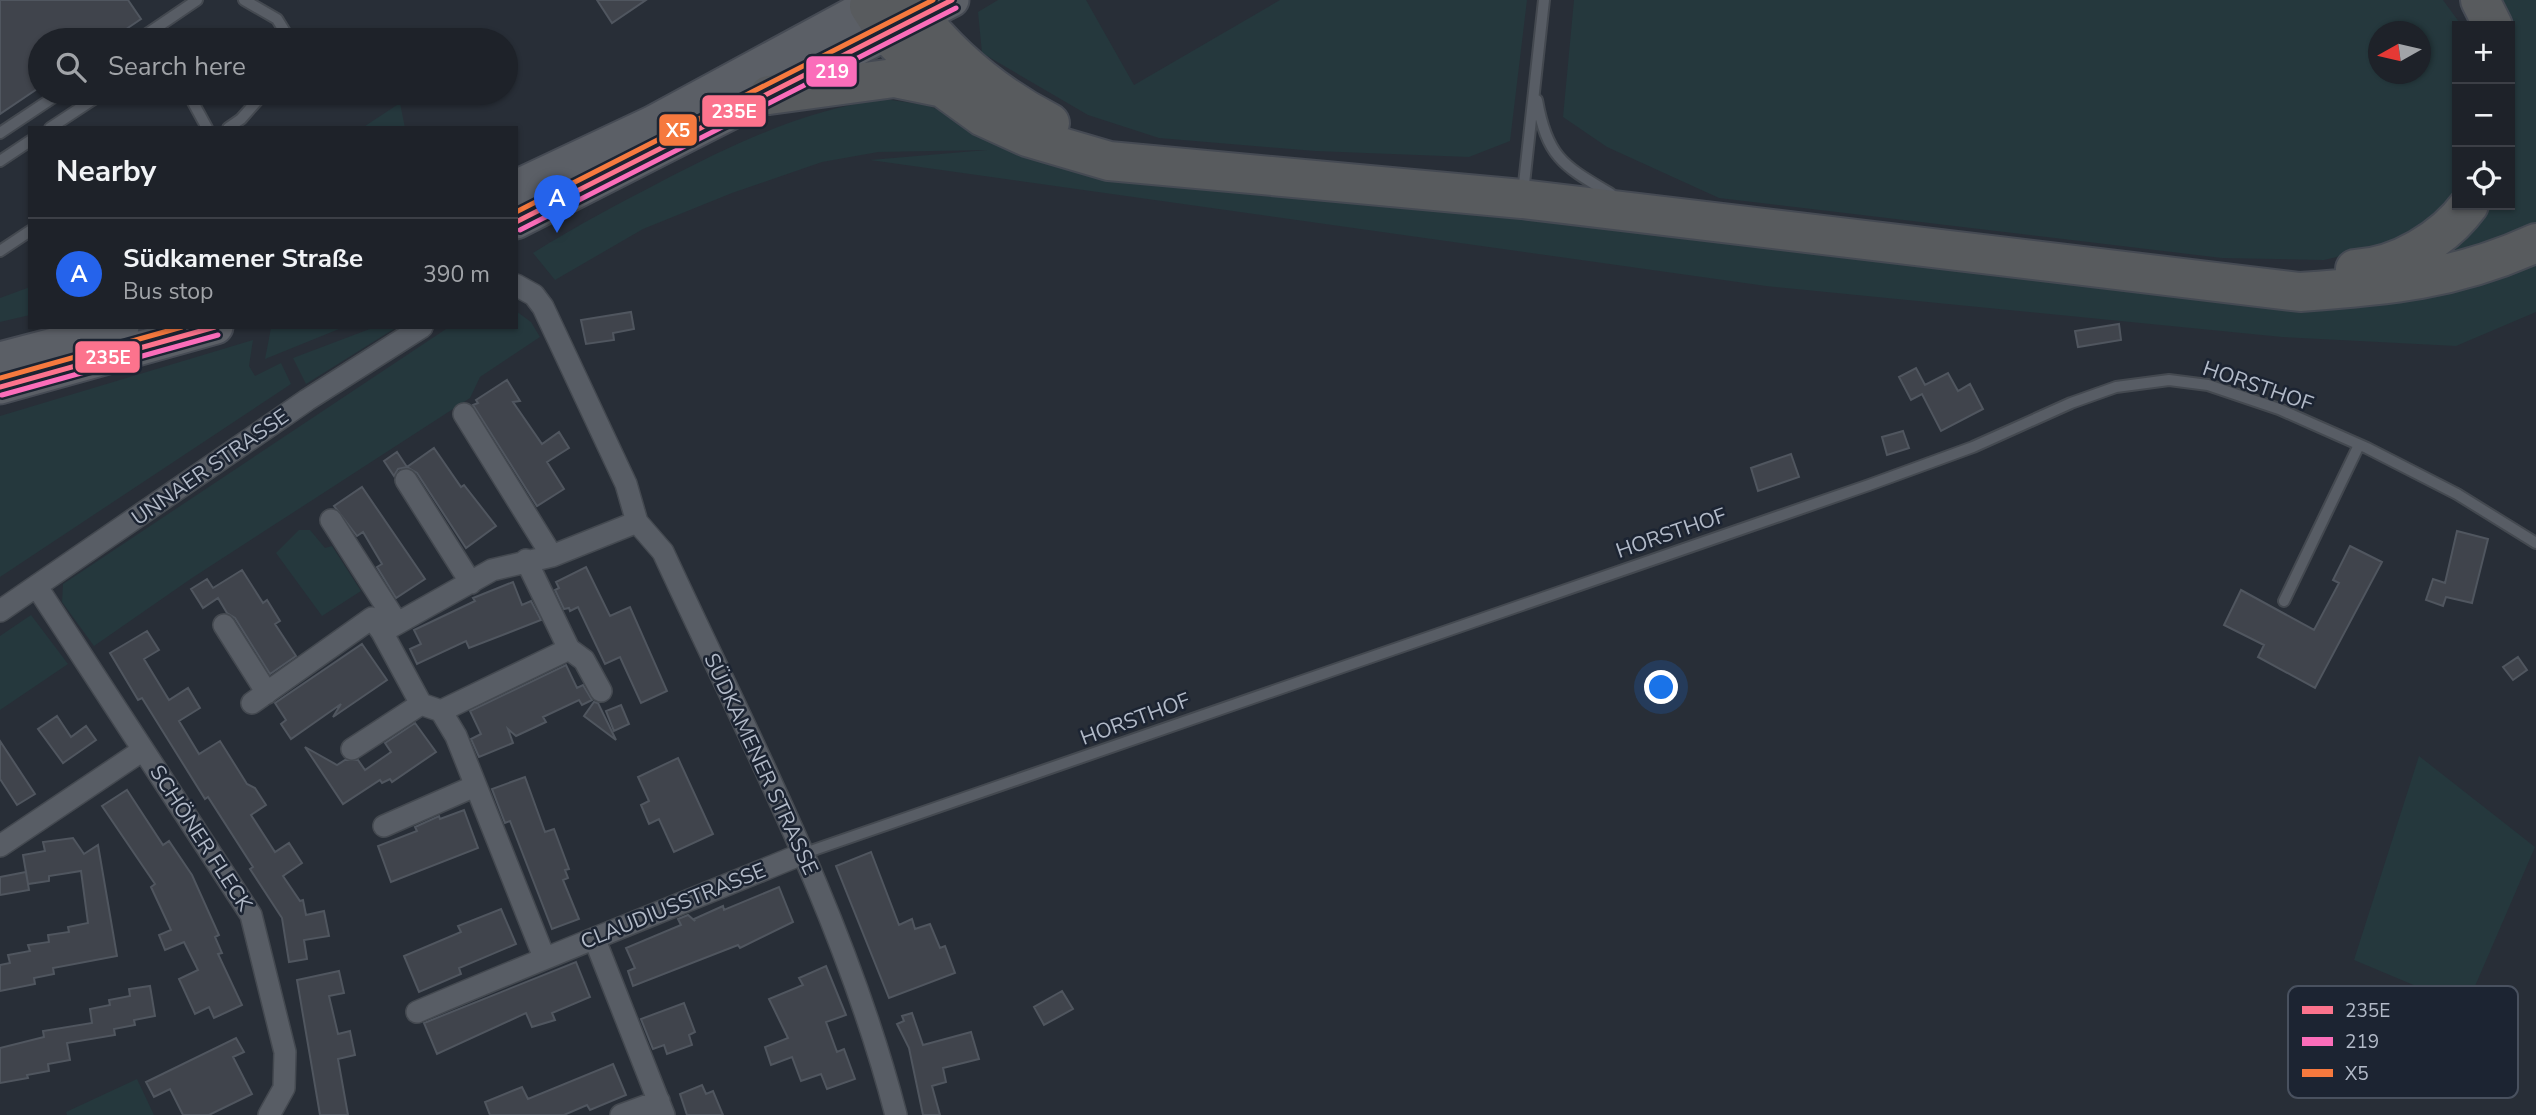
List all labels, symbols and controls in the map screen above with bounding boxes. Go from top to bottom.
north arrow [2368,21,2431,84]
map controls [2452,21,2515,210]
button: + [2452,21,2515,84]
search box [28,28,518,105]
icon: search [52,48,90,86]
text: Search here [108,49,246,84]
line badge: 219 [805,55,858,88]
text: 219 [815,59,849,85]
button: − [2452,84,2515,147]
line badge: 235E [701,94,767,128]
text: 235E [711,99,757,125]
line badge: X5 [658,113,698,147]
text: X5 [665,118,690,144]
button: locate [2452,147,2515,210]
text: Nearby [56,151,156,192]
pin: A [534,175,580,233]
text: Südkamener Straße [123,241,363,276]
text: A [70,259,88,290]
text: 390 m [423,259,490,290]
text: Bus stop [123,276,214,307]
line badge: 235E [74,340,141,374]
text: 235E [85,345,131,371]
street label: HORSTHOF [2199,354,2317,418]
street label: UNNAER STRASSE [126,402,294,532]
street label: HORSTHOF [1612,501,1730,565]
street label: SÜDKAMENER STRASSE [697,649,825,879]
your location [1644,670,1678,704]
street label: HORSTHOF [1076,686,1194,752]
street label: SCHÖNER FLECK [143,760,259,917]
street label: CLAUDIUSSTRASSE [576,856,770,956]
legend [2288,986,2518,1098]
text: 235E [2345,998,2390,1024]
text: 219 [2345,1029,2379,1055]
text: X5 [2345,1061,2369,1087]

